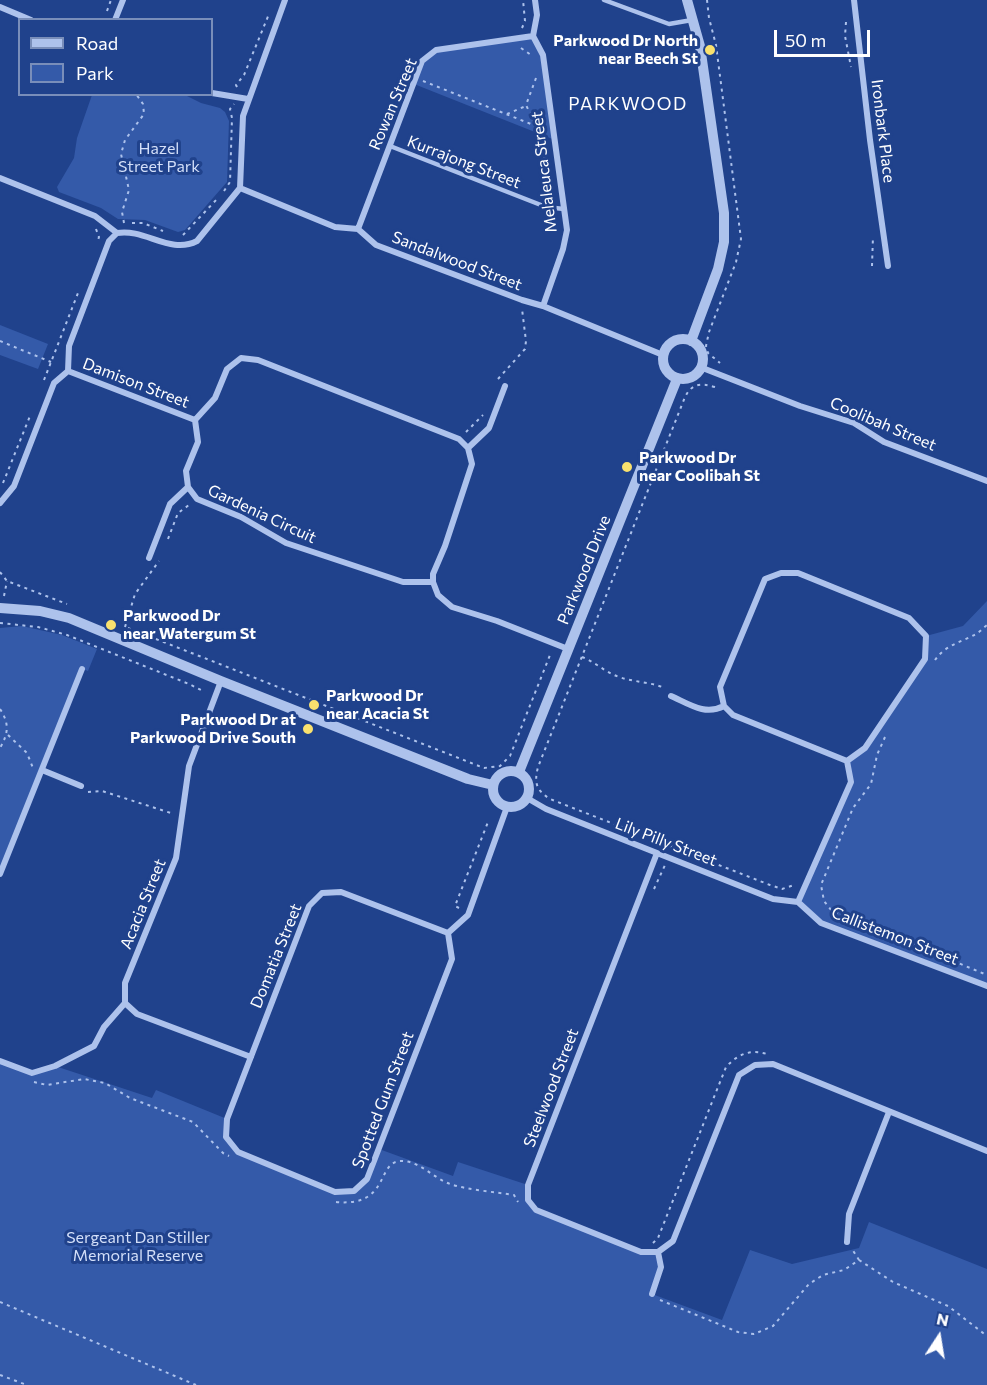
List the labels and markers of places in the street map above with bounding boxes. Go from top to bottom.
place label: Parkwood Dr North near Beech St [553,31,698,69]
marker: Parkwood Dr North near Beech St [703,43,717,57]
place label: Parkwood Dr near Coolibah St [639,448,760,486]
marker: Parkwood Dr near Coolibah St [620,460,634,474]
place label: Parkwood Dr near Watergum St [123,606,256,644]
marker: Parkwood Dr near Watergum St [104,618,118,632]
place label: Parkwood Dr near Acacia St [326,686,429,724]
marker: Parkwood Dr near Acacia St [307,698,321,712]
place label: Parkwood Dr at Parkwood Drive South [130,710,296,748]
marker: Parkwood Dr at Parkwood Drive South [301,722,315,736]

